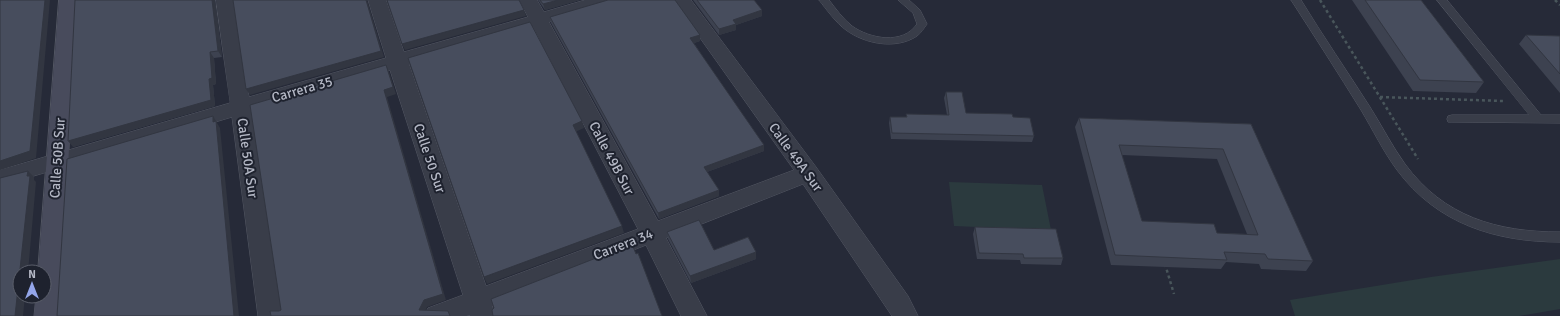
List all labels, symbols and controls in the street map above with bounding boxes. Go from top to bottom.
street label: Carrera 35 [270,73,335,106]
street label: Calle 50B Sur [46,116,69,199]
street label: Calle 50A Sur [233,117,262,200]
street label: Calle 49B Sur [585,119,638,199]
street label: Calle 49A Sur [765,120,827,196]
street label: Calle 50 Sur [410,121,450,196]
street label: Carrera 34 [591,225,656,264]
north arrow [12,264,52,304]
text: N [28,268,36,281]

